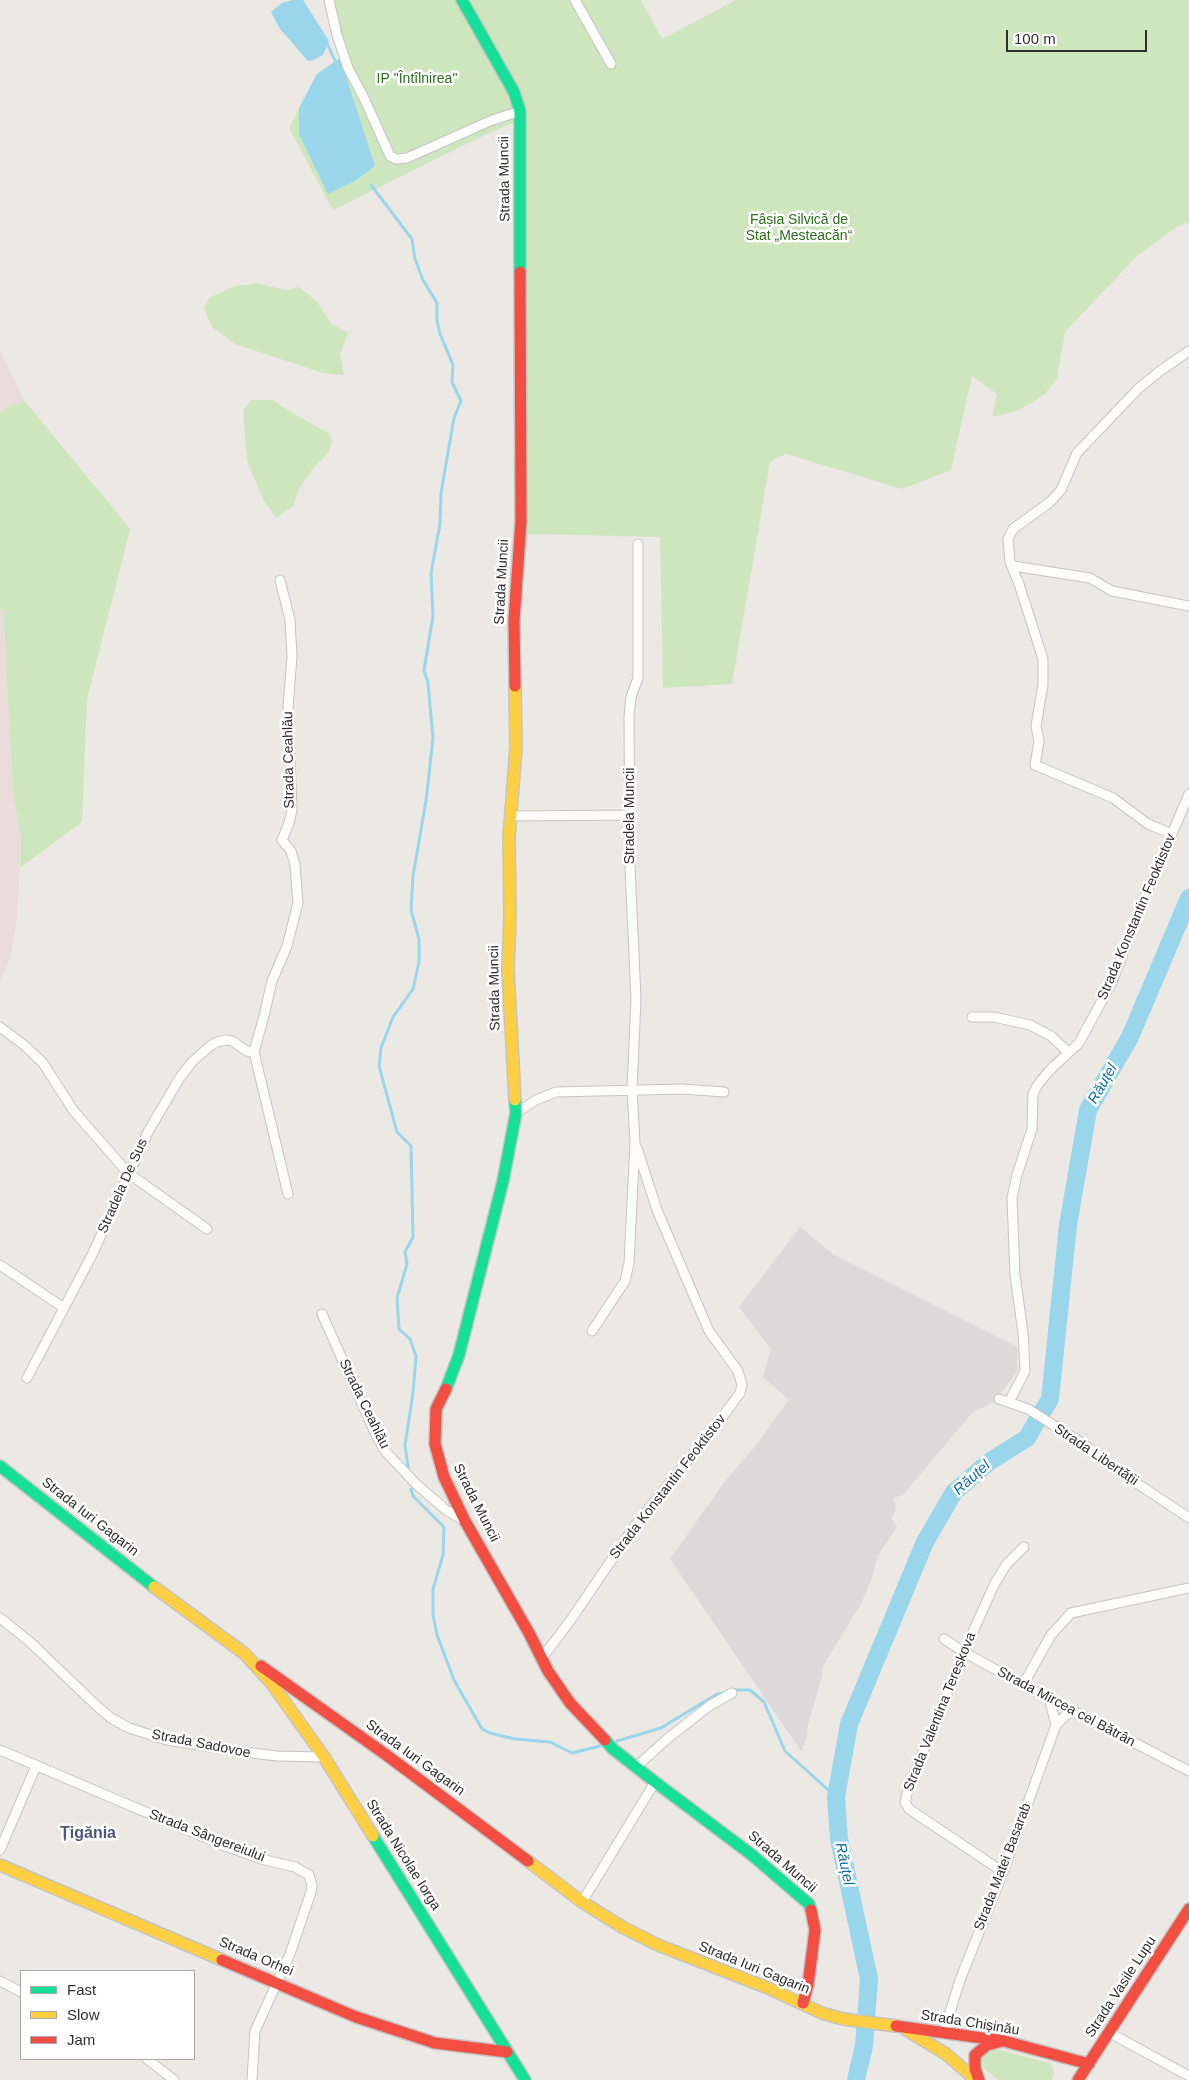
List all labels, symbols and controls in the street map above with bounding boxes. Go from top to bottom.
scale bar [1009,20,1150,52]
text: 100 m [1014,30,1056,47]
park label: IP "Întîlnirea" [377,71,457,87]
street label: Strada Muncii [496,136,514,222]
park label: Fâșia Silvică de Stat „Mesteacăn“ [746,212,852,244]
street label: Strada Muncii [491,539,513,625]
street label: Strada Ceahlău [280,711,298,809]
street label: Stradela Muncii [622,768,638,864]
street label: Strada Konstantin Feoktistov [1094,831,1180,1003]
street label: Strada Muncii [486,945,504,1031]
water label: Răuțel [1084,1061,1122,1107]
street label: Stradela De Sus [95,1136,151,1236]
street label: Strada Ceahlău [335,1357,393,1451]
street label: Strada Konstantin Feoktistov [606,1411,730,1563]
street label: Strada Libertății [1051,1421,1141,1489]
water label: Răuțel [950,1457,994,1499]
street label: Strada Muncii [449,1461,503,1545]
street label: Strada Iuri Gagarin [38,1474,142,1560]
street label: Strada Valentina Tereșkova [900,1630,980,1794]
street label: Strada Mircea cel Bătrân [994,1663,1138,1751]
street label: Strada Iuri Gagarin [362,1716,468,1800]
street label: Strada Sadovoe [150,1726,252,1762]
street label: Strada Nicolae Iorga [362,1796,444,1914]
street label: Strada Matei Basarab [971,1801,1035,1933]
street label: Strada Sângereiului [147,1806,267,1866]
district label: Țigănia [60,1824,116,1844]
street label: Strada Muncii [744,1828,820,1896]
water label: Răuțel [831,1841,857,1887]
street label: Strada Vasile Lupu [1082,1933,1160,2041]
street label: Strada Orhei [216,1934,296,1980]
street label: Strada Iuri Gagarin [696,1938,812,1998]
legend [20,1970,195,2060]
text: Fast [67,1981,96,1998]
text: Slow [67,2006,100,2023]
street label: Strada Chișinău [919,2007,1021,2039]
text: Jam [67,2031,95,2048]

